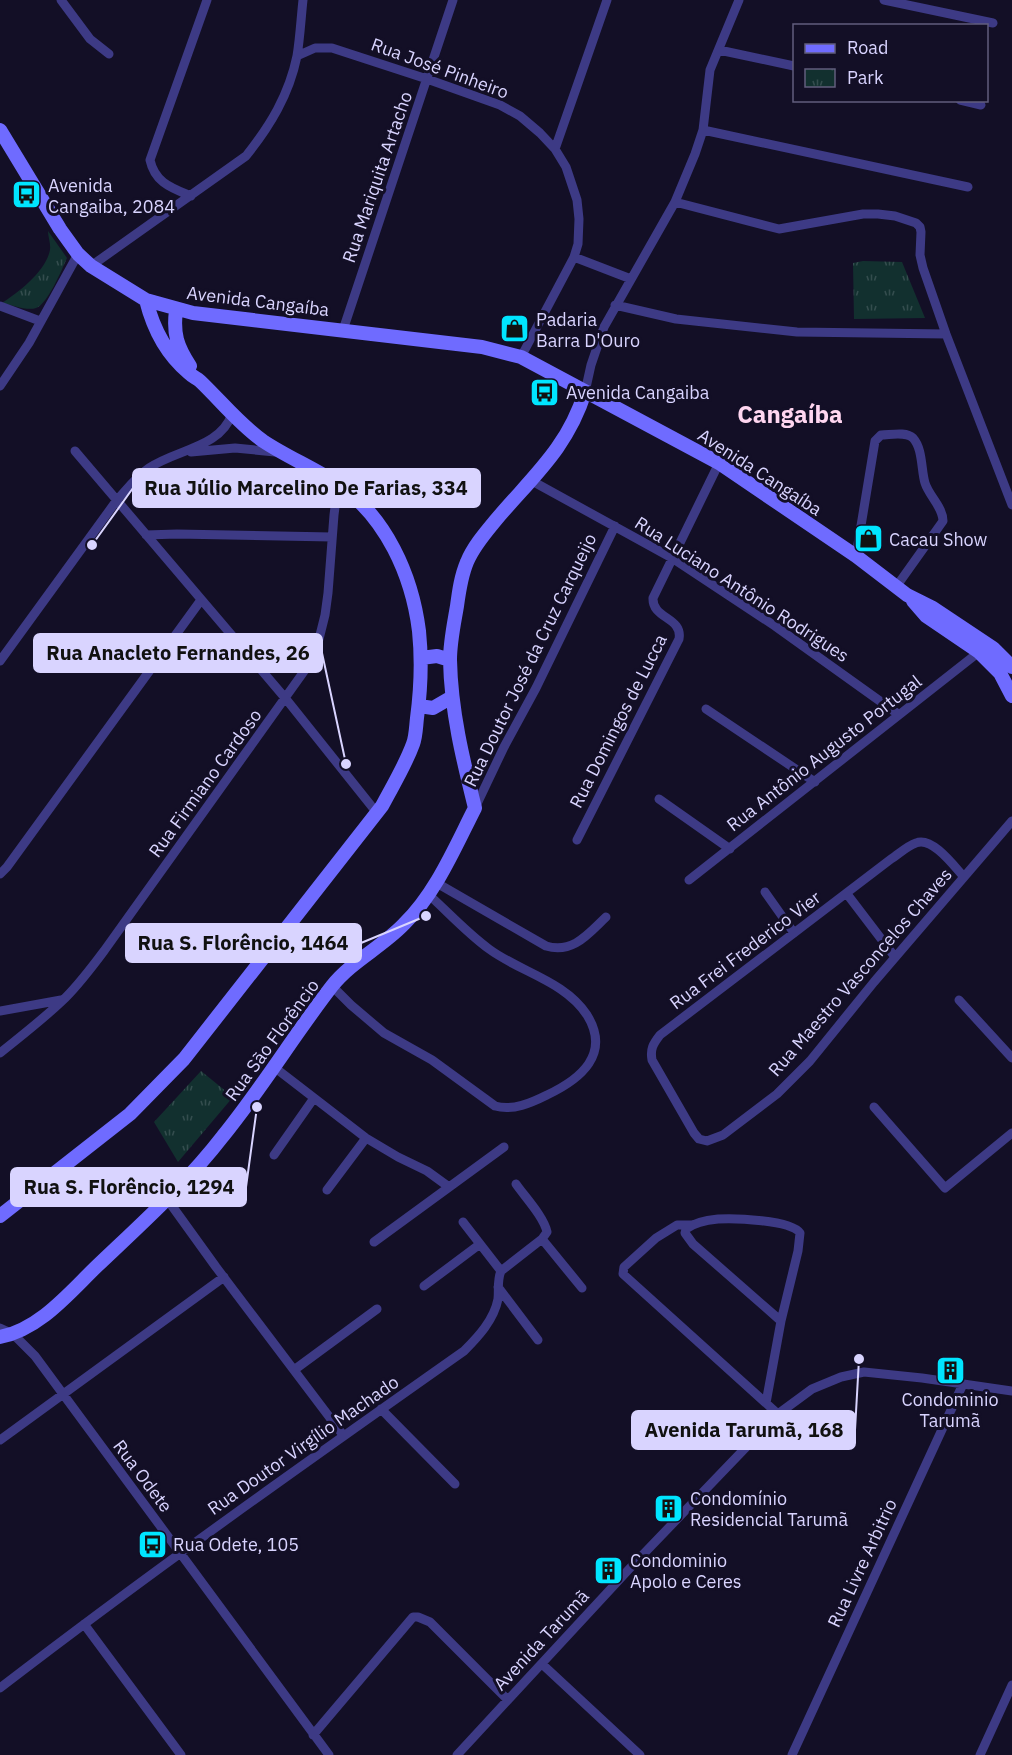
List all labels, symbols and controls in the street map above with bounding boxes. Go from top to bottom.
legend [793,24,988,102]
street label: Rua José Pinheiro [368,32,512,104]
text: Road [847,36,888,59]
text: Park [847,66,884,89]
street label: Rua Mariquita Artacho [337,88,417,266]
place label: Avenida Cangaiba, 2084 [48,174,175,218]
bus stop icon: Avenida Cangaiba, 2084 [11,179,43,211]
street label: Avenida Cangaíba [185,281,331,321]
place label: Padaria Barra D'Ouro [536,308,640,352]
shop icon: Padaria Barra D'Ouro [499,313,531,345]
bus stop icon: Avenida Cangaiba [529,376,561,408]
place label: Avenida Cangaiba [566,381,710,404]
district label: Cangaíba [737,398,843,430]
street label: Avenida Cangaíba [694,423,827,521]
callout: Rua Júlio Marcelino De Farias, 334 [133,469,480,507]
text: Rua Júlio Marcelino De Farias, 334 [144,474,468,501]
street label: Rua Luciano Antônio Rodrigues [631,511,853,667]
shop icon: Cacau Show [852,523,884,555]
place label: Cacau Show [889,528,988,551]
street label: Rua Doutor José da Cruz Carqueijo [458,530,602,790]
street label: Rua Domingos de Lucca [564,630,672,812]
callout: Rua Anacleto Fernandes, 26 [34,634,322,672]
text: Rua Anacleto Fernandes, 26 [46,639,310,666]
street label: Rua Antônio Augusto Portugal [722,670,926,836]
street label: Rua Firmiano Cardoso [143,704,267,862]
street label: Rua Maestro Vasconcelos Chaves [763,863,957,1081]
street label: Rua Frei Frederico Vier [665,885,825,1014]
callout: Rua S. Florêncio, 1464 [126,924,361,962]
text: Rua S. Florêncio, 1464 [137,929,349,956]
street label: Rua São Florêncio [220,974,324,1106]
callout: Rua S. Florêncio, 1294 [11,1168,246,1206]
text: Rua S. Florêncio, 1294 [23,1173,235,1200]
building icon: Condominio Tarumã [934,1354,966,1386]
street label: Rua Doutor Virgílio Machado [203,1370,403,1520]
place label: Condominio Tarumã [901,1388,999,1432]
callout: Avenida Tarumã, 168 [632,1411,855,1449]
text: Avenida Tarumã, 168 [645,1416,843,1443]
street label: Rua Odete [108,1435,178,1517]
place label: Condomínio Residencial Tarumã [690,1487,848,1531]
building icon: Condomínio Residencial Tarumã [653,1492,685,1524]
street label: Rua Livre Arbitrio [822,1495,902,1631]
bus stop icon: Rua Odete, 105 [136,1528,168,1560]
place label: Rua Odete, 105 [173,1533,299,1556]
place label: Condominio Apolo e Ceres [630,1549,742,1593]
building icon: Condominio Apolo e Ceres [593,1554,625,1586]
street label: Avenida Tarumã [488,1584,594,1695]

